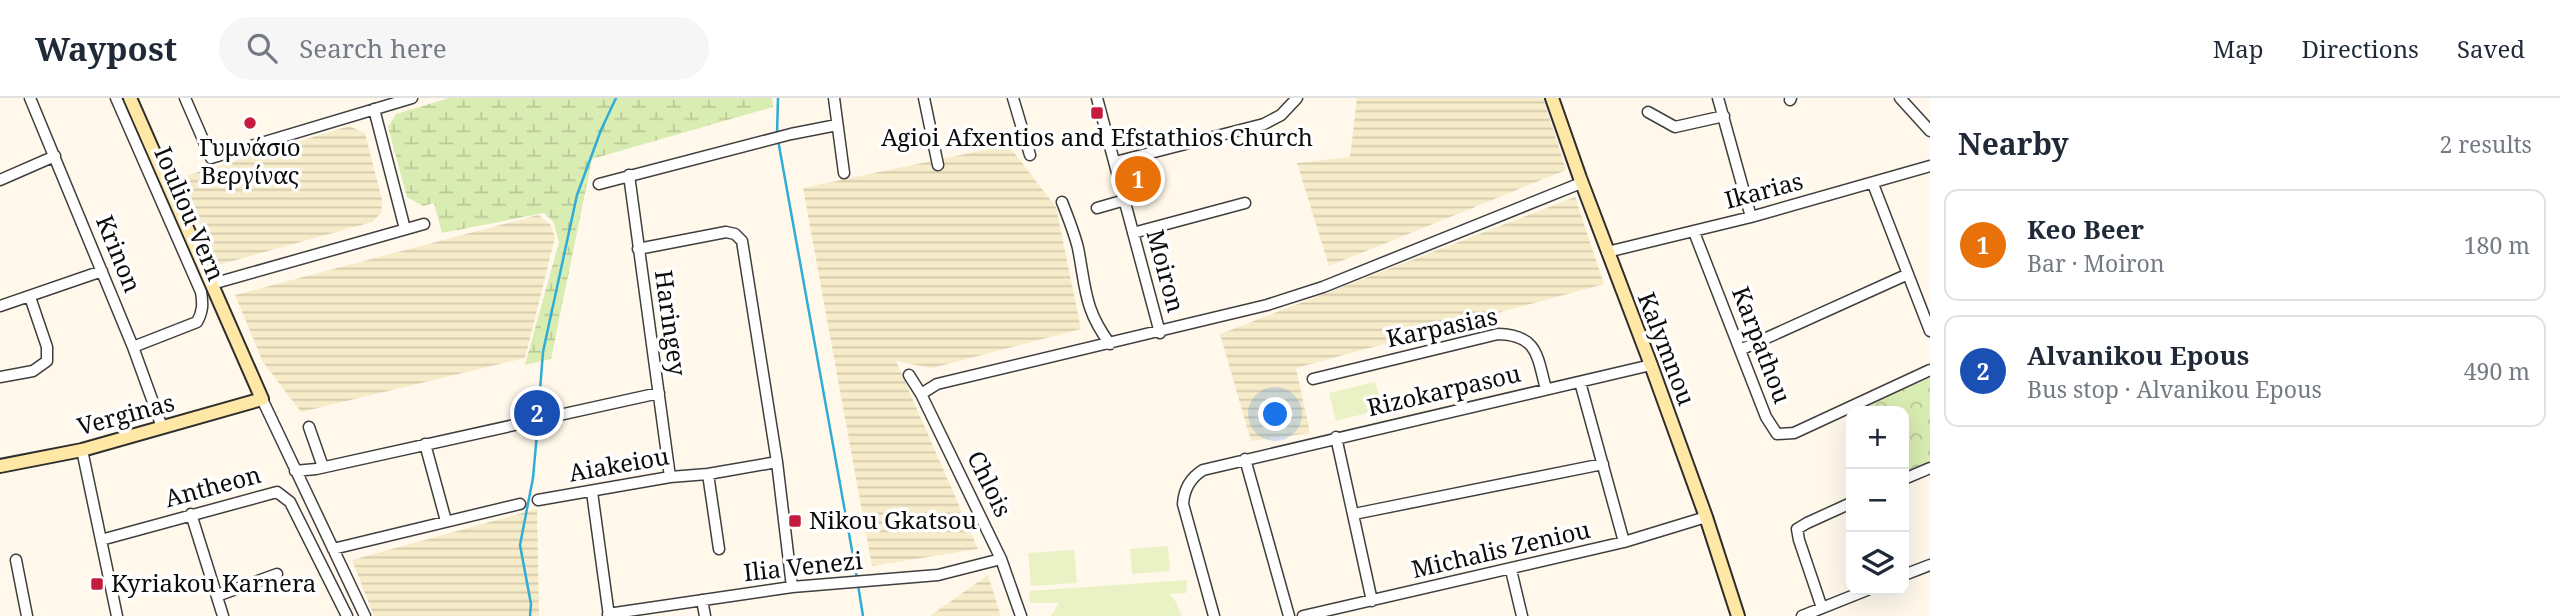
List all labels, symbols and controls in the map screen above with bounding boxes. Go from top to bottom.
search box [219,17,709,80]
text: Waypost [35,26,177,71]
icon: search [243,29,281,67]
text: Search here [299,30,447,66]
text: Map [2213,32,2264,65]
text: Directions [2302,32,2419,65]
text: Saved [2457,32,2525,65]
marker: Agioi Afxentios and Efstathios Church [1089,105,1105,121]
marker: Γυμνάσιο Βεργίνας [242,115,258,131]
place label: Agioi Afxentios and Efstathios Church [881,120,1313,153]
text: Nearby [1958,123,2069,164]
text: 2 results [2439,128,2532,160]
place label: Γυμνάσιο Βεργίνας [199,130,301,191]
street label: Iouliou Vern [147,141,233,286]
pin: 1 [1115,153,1161,205]
street label: Ikarias [1721,163,1806,216]
street label: Krinon [89,210,150,297]
text: Keo Beer [2027,211,2144,247]
street label: Moiron [1140,225,1193,316]
text: 1 [1977,229,1990,261]
text: 180 m [2464,229,2530,261]
text: Bar · Moiron [2027,247,2165,279]
street label: Haringey [648,268,695,378]
street label: Karpathou [1725,281,1800,408]
street label: Kalymnou [1631,287,1704,410]
street label: Karpasias [1383,299,1500,354]
text: Alvanikou Epous [2027,337,2249,373]
text: 2 [1977,355,1990,387]
text: 490 m [2464,355,2530,387]
street label: Rizokarpasou [1364,356,1524,423]
text: Bus stop · Alvanikou Epous [2027,373,2322,405]
street label: Verginas [73,385,178,442]
pin: 2 [514,387,560,439]
your location [1258,397,1292,431]
map controls [1846,406,1909,595]
button: + [1846,406,1909,469]
street label: Aiakeiou [566,438,671,489]
street label: Chlois [960,445,1020,522]
street label: Antheon [161,457,264,514]
button: − [1846,469,1909,532]
place label: Nikou Gkatsou [809,503,977,536]
street label: Michalis Zeniou [1408,512,1593,585]
marker: Nikou Gkatsou [787,513,803,529]
button: layers [1846,532,1909,595]
street label: Ilia Venezi [742,543,864,588]
place label: Kyriakou Karnera [111,566,316,599]
marker: Kyriakou Karnera [89,576,105,592]

